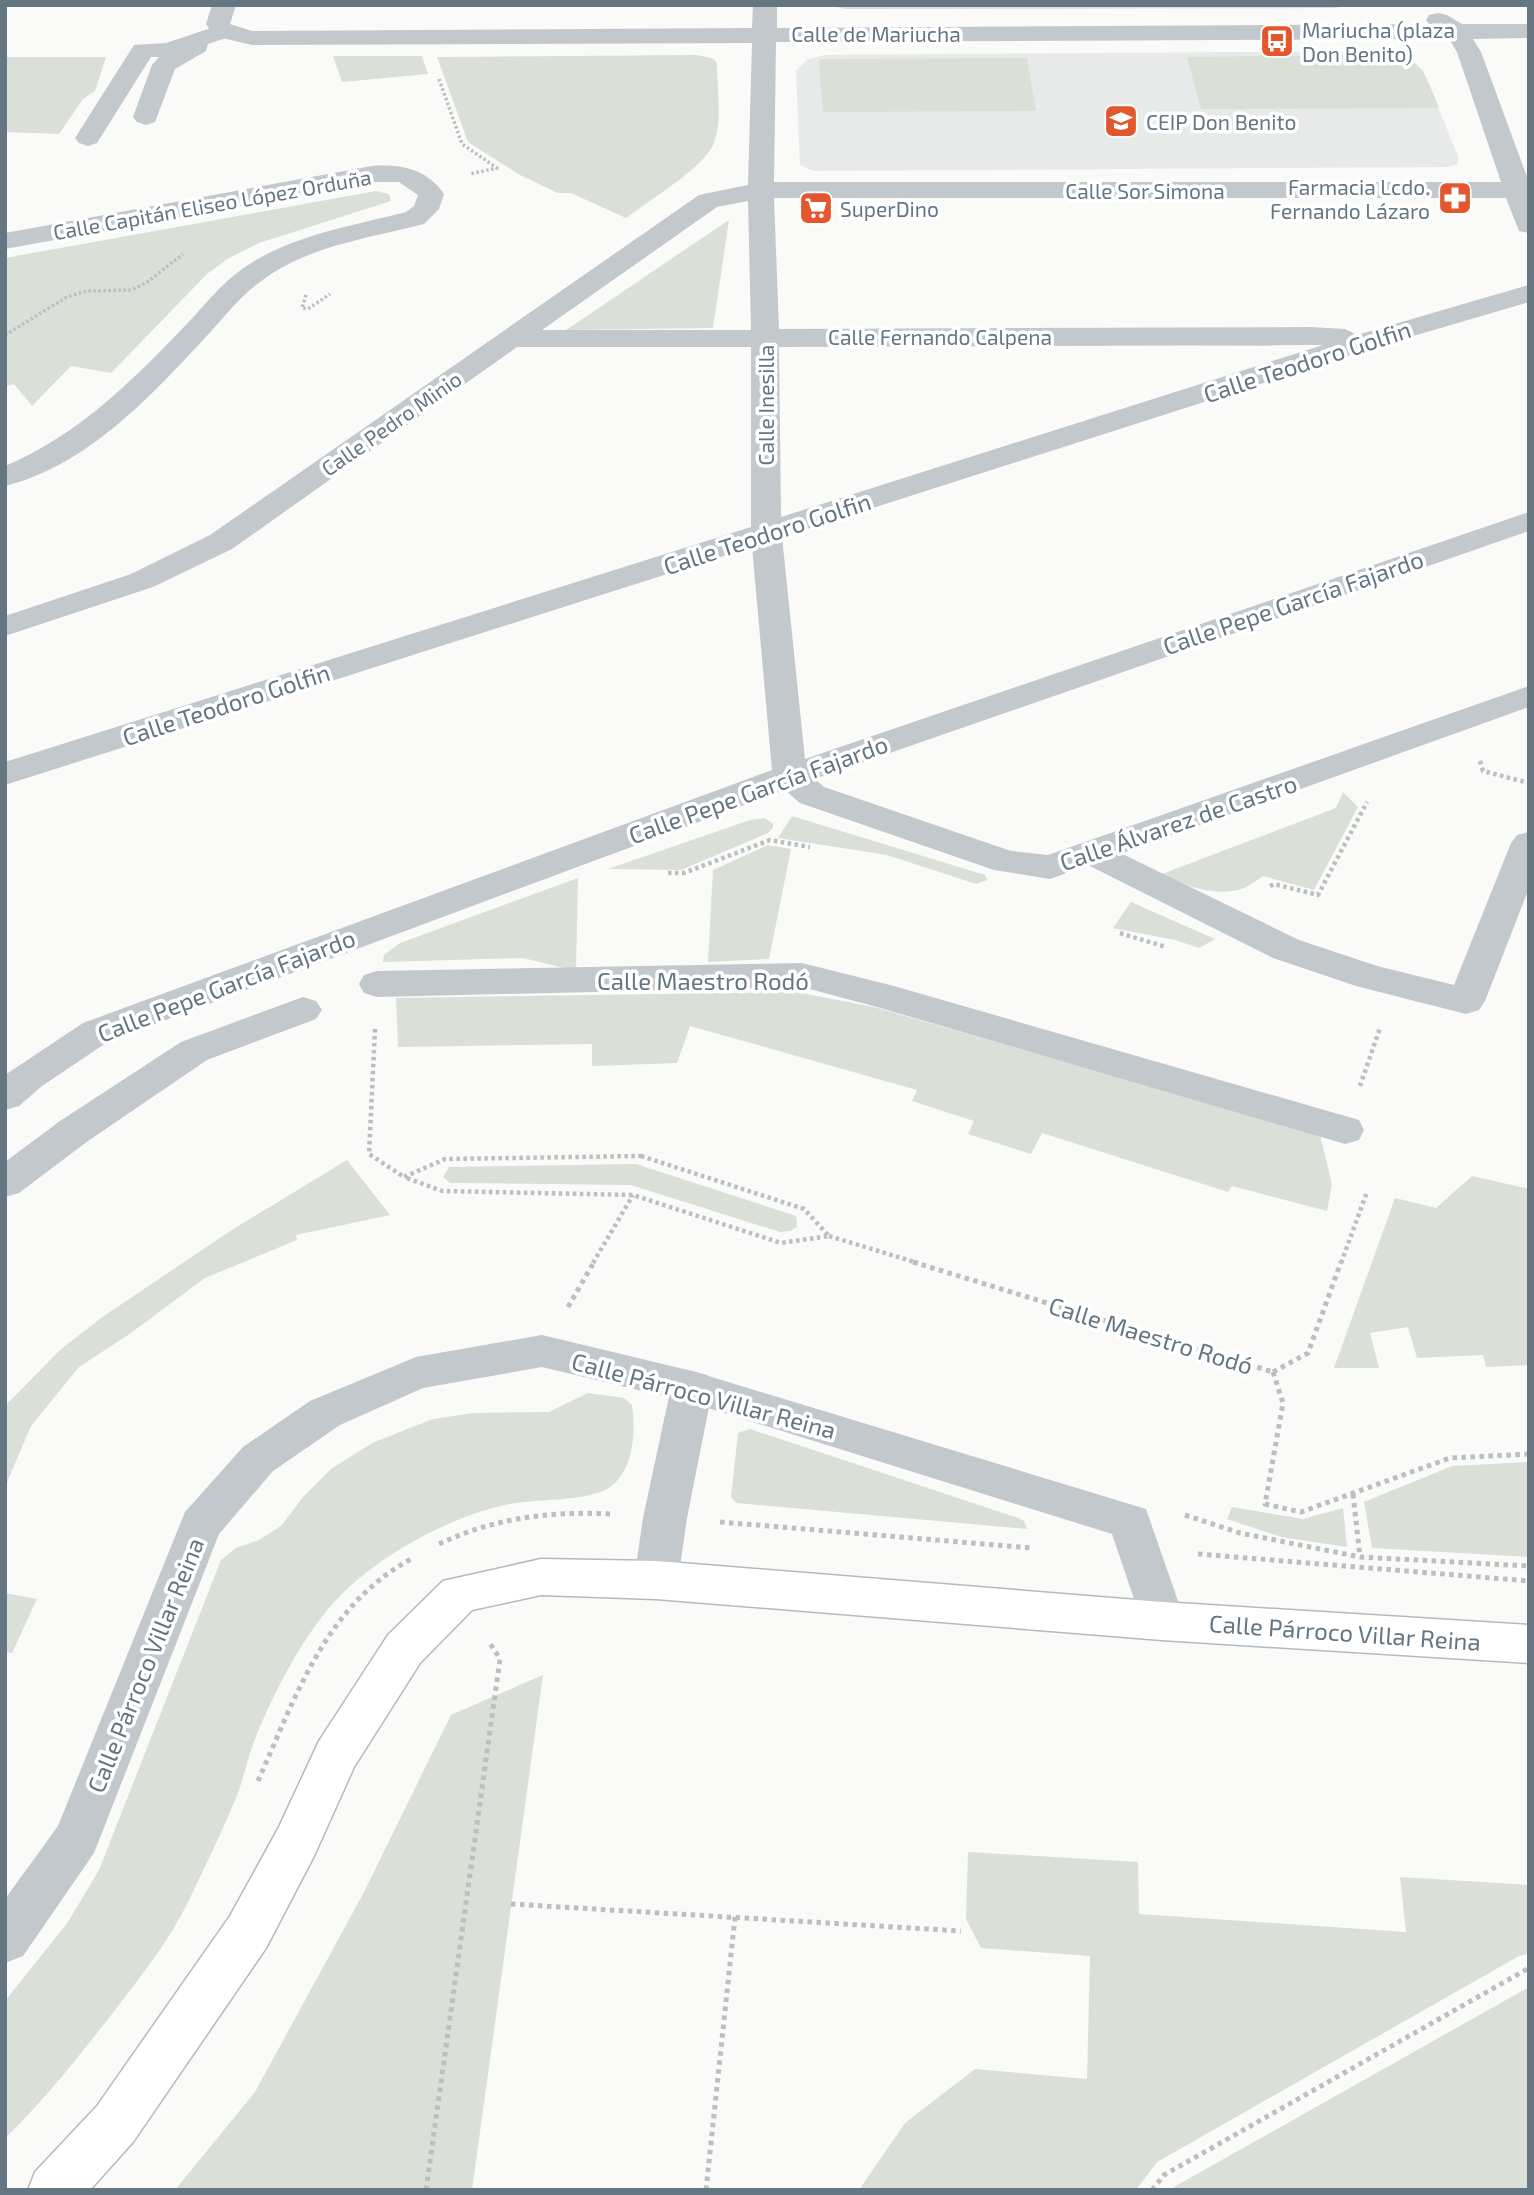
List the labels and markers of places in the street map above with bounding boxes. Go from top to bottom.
place label: Mariucha (plaza Don Benito) [1302,17,1455,66]
bus stop icon: Mariucha (plaza Don Benito) [1258,22,1296,60]
school or university icon: CEIP Don Benito [1102,102,1140,140]
place label: CEIP Don Benito [1146,109,1296,134]
place label: Farmacia Lcdo. Fernando Lázaro [1270,174,1430,223]
pharmacy icon: Farmacia Lcdo. Fernando Lázaro [1436,179,1474,217]
supermarket icon: SuperDino [797,189,835,227]
place label: SuperDino [840,196,939,221]

